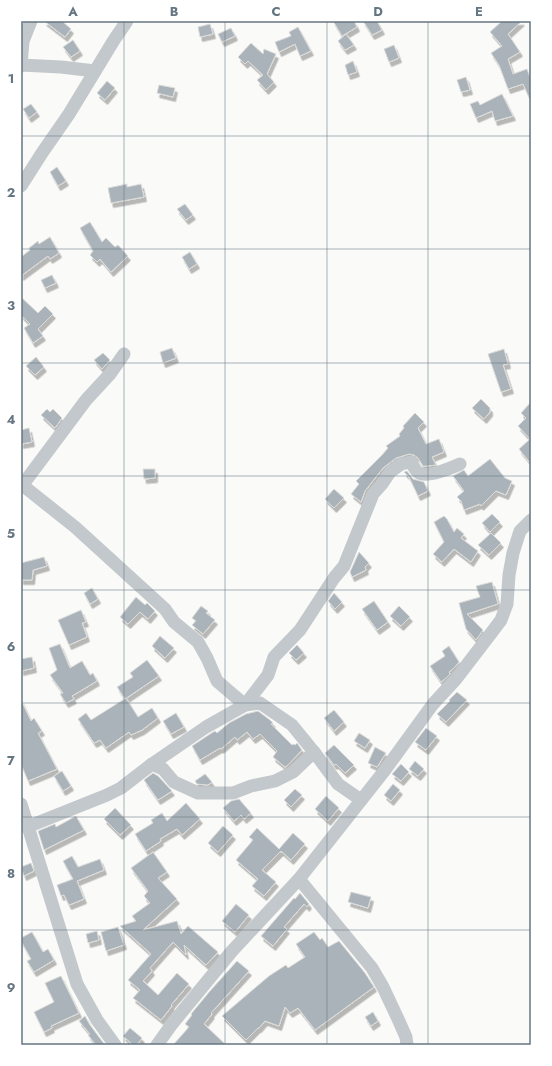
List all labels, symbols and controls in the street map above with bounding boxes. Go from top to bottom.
text: A [67,2,78,21]
text: B [170,2,179,21]
text: C [271,2,281,21]
text: D [373,2,383,21]
text: E [475,2,483,21]
text: 1 [8,69,14,88]
text: 2 [7,183,15,202]
text: 3 [7,296,15,315]
text: 4 [6,410,16,429]
text: 5 [7,524,15,543]
text: 6 [7,637,16,656]
text: 7 [7,751,15,770]
text: 8 [7,864,15,883]
text: 9 [7,978,16,997]

